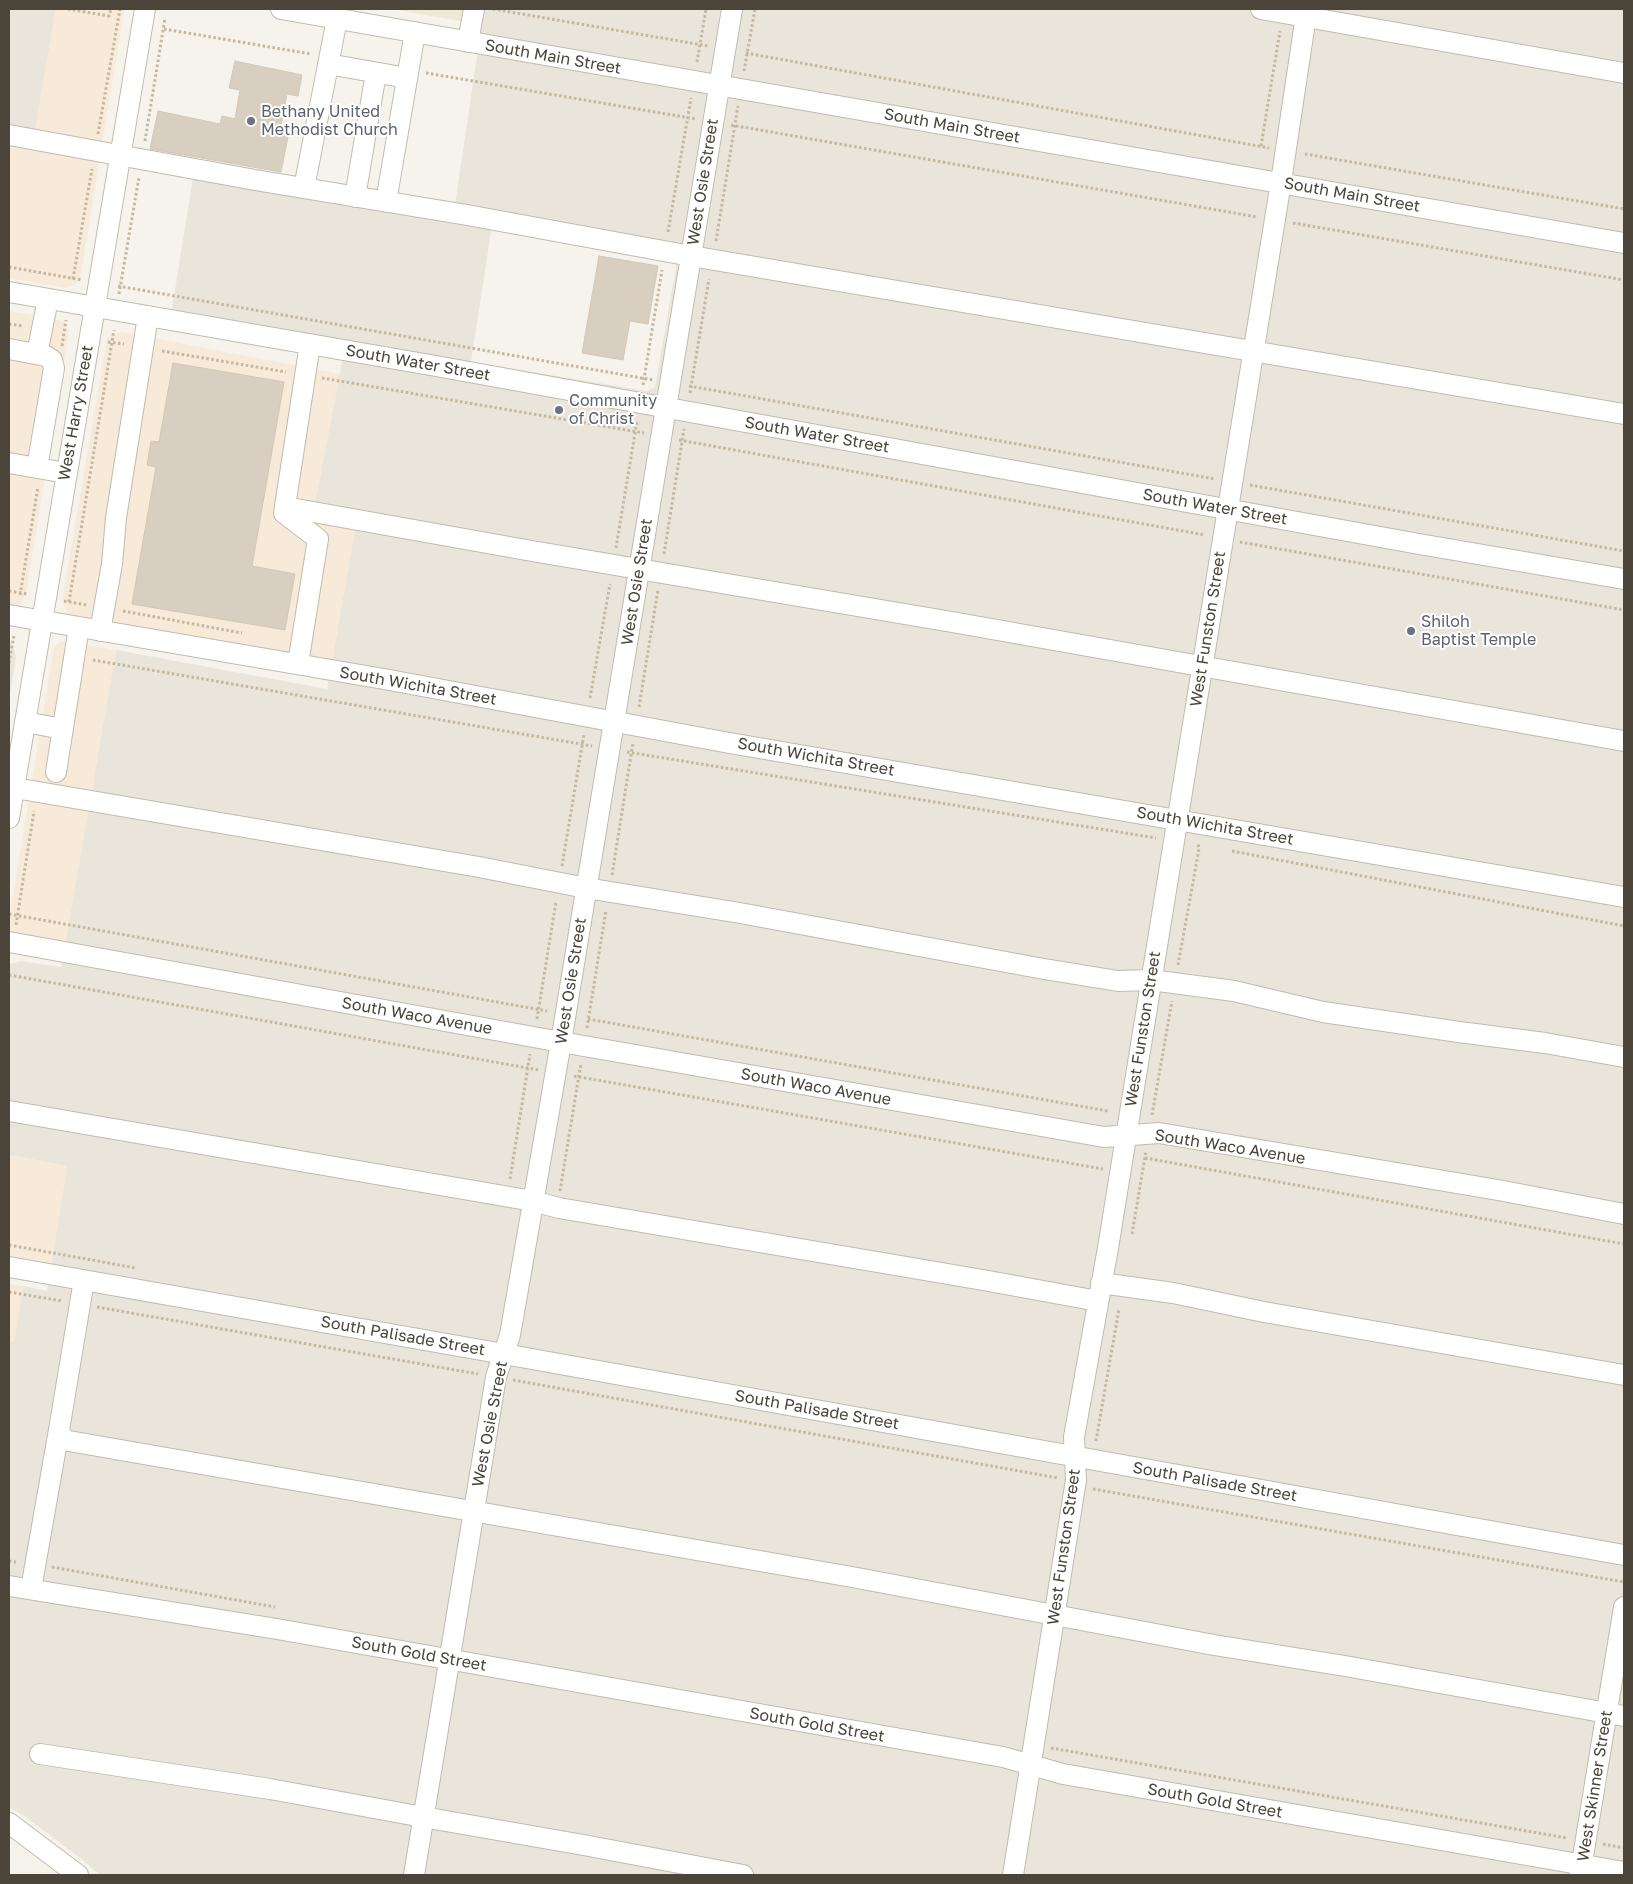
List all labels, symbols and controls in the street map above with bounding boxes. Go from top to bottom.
street label: South Main Street [483,36,623,78]
place label: Bethany United Methodist Church [261,102,398,140]
street label: South Main Street [882,105,1022,147]
marker: Bethany United Methodist Church [245,115,257,127]
street label: West Osie Street [683,117,723,247]
street label: South Main Street [1282,174,1422,216]
street label: South Water Street [344,341,492,385]
street label: West Harry Street [55,344,97,482]
place label: Community of Christ [569,391,657,429]
marker: Community of Christ [553,404,565,416]
street label: South Water Street [743,413,891,457]
street label: South Water Street [1141,485,1289,529]
street label: West Osie Street [617,517,657,647]
street label: West Funston Street [1186,550,1230,708]
place label: Shiloh Baptist Temple [1421,612,1536,650]
marker: Shiloh Baptist Temple [1405,625,1417,637]
street label: South Wichita Street [338,663,498,709]
street label: South Wichita Street [736,734,896,780]
street label: South Wichita Street [1135,803,1295,849]
street label: West Osie Street [551,916,591,1046]
street label: West Funston Street [1121,950,1165,1108]
street label: South Waco Avenue [340,993,494,1039]
street label: South Waco Avenue [739,1064,893,1110]
street label: South Waco Avenue [1153,1126,1307,1168]
street label: South Palisade Street [319,1312,487,1360]
street label: West Osie Street [468,1359,512,1489]
street label: South Palisade Street [733,1386,901,1434]
street label: South Palisade Street [1131,1458,1299,1506]
street label: West Funston Street [1044,1468,1084,1626]
street label: South Gold Street [350,1633,488,1675]
street label: South Gold Street [748,1704,886,1746]
street label: West Skinner Street [1574,1709,1616,1863]
street label: South Gold Street [1146,1780,1284,1822]

